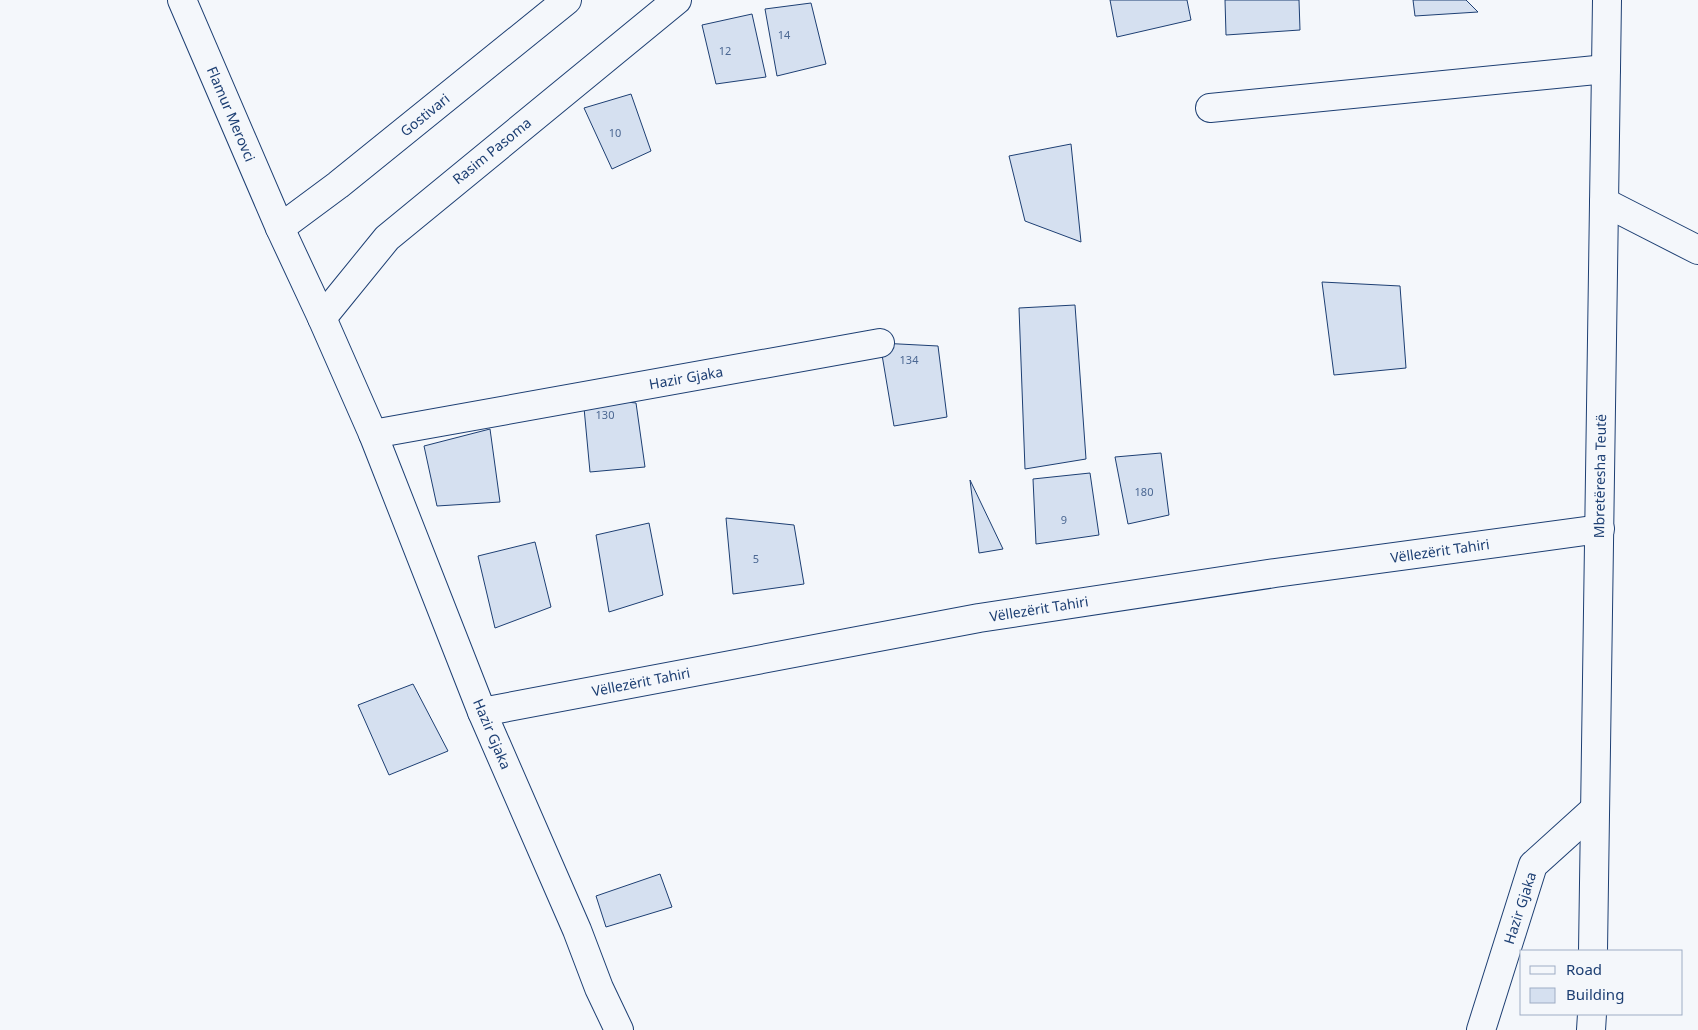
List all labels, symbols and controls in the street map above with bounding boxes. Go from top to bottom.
house number: 14 [778,27,791,42]
house number: 12 [719,43,731,58]
street label: Flamur Merovci [203,63,260,164]
street label: Gostivari [396,89,453,140]
street label: Rasim Pasoma [448,113,535,188]
house number: 10 [609,125,621,140]
house number: 134 [900,352,919,367]
street label: Hazir Gjaka [647,362,724,393]
house number: 130 [596,407,614,422]
street label: Mbretëresha Teutë [1589,414,1610,538]
house number: 180 [1135,484,1153,499]
house number: 9 [1061,512,1067,527]
street label: Vëllezërit Tahiri [1389,534,1491,567]
house number: 5 [753,551,759,566]
street label: Vëllezërit Tahiri [988,591,1090,626]
street label: Vëllezërit Tahiri [590,663,692,700]
street label: Hazir Gjaka [469,696,516,772]
street label: Hazir Gjaka [1499,869,1540,946]
legend [1520,950,1683,1015]
text: Road [1566,959,1602,979]
text: Building [1566,984,1624,1004]

